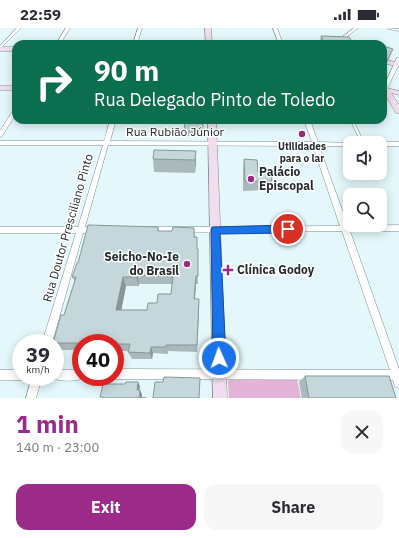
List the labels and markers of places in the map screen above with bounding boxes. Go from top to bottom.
marker: Utilidades para o lar [297,129,307,139]
place label: Utilidades para o lar [278,140,326,165]
place label: Palácio Episcopal [259,164,314,193]
marker: Palácio Episcopal [246,174,256,184]
pin [271,212,305,246]
place label: Seicho-No-Ie do Brasil [104,249,179,278]
marker: Seicho-No-Ie do Brasil [182,259,192,269]
place label: Clínica Godoy [237,262,315,277]
marker: Clínica Godoy [222,264,234,276]

